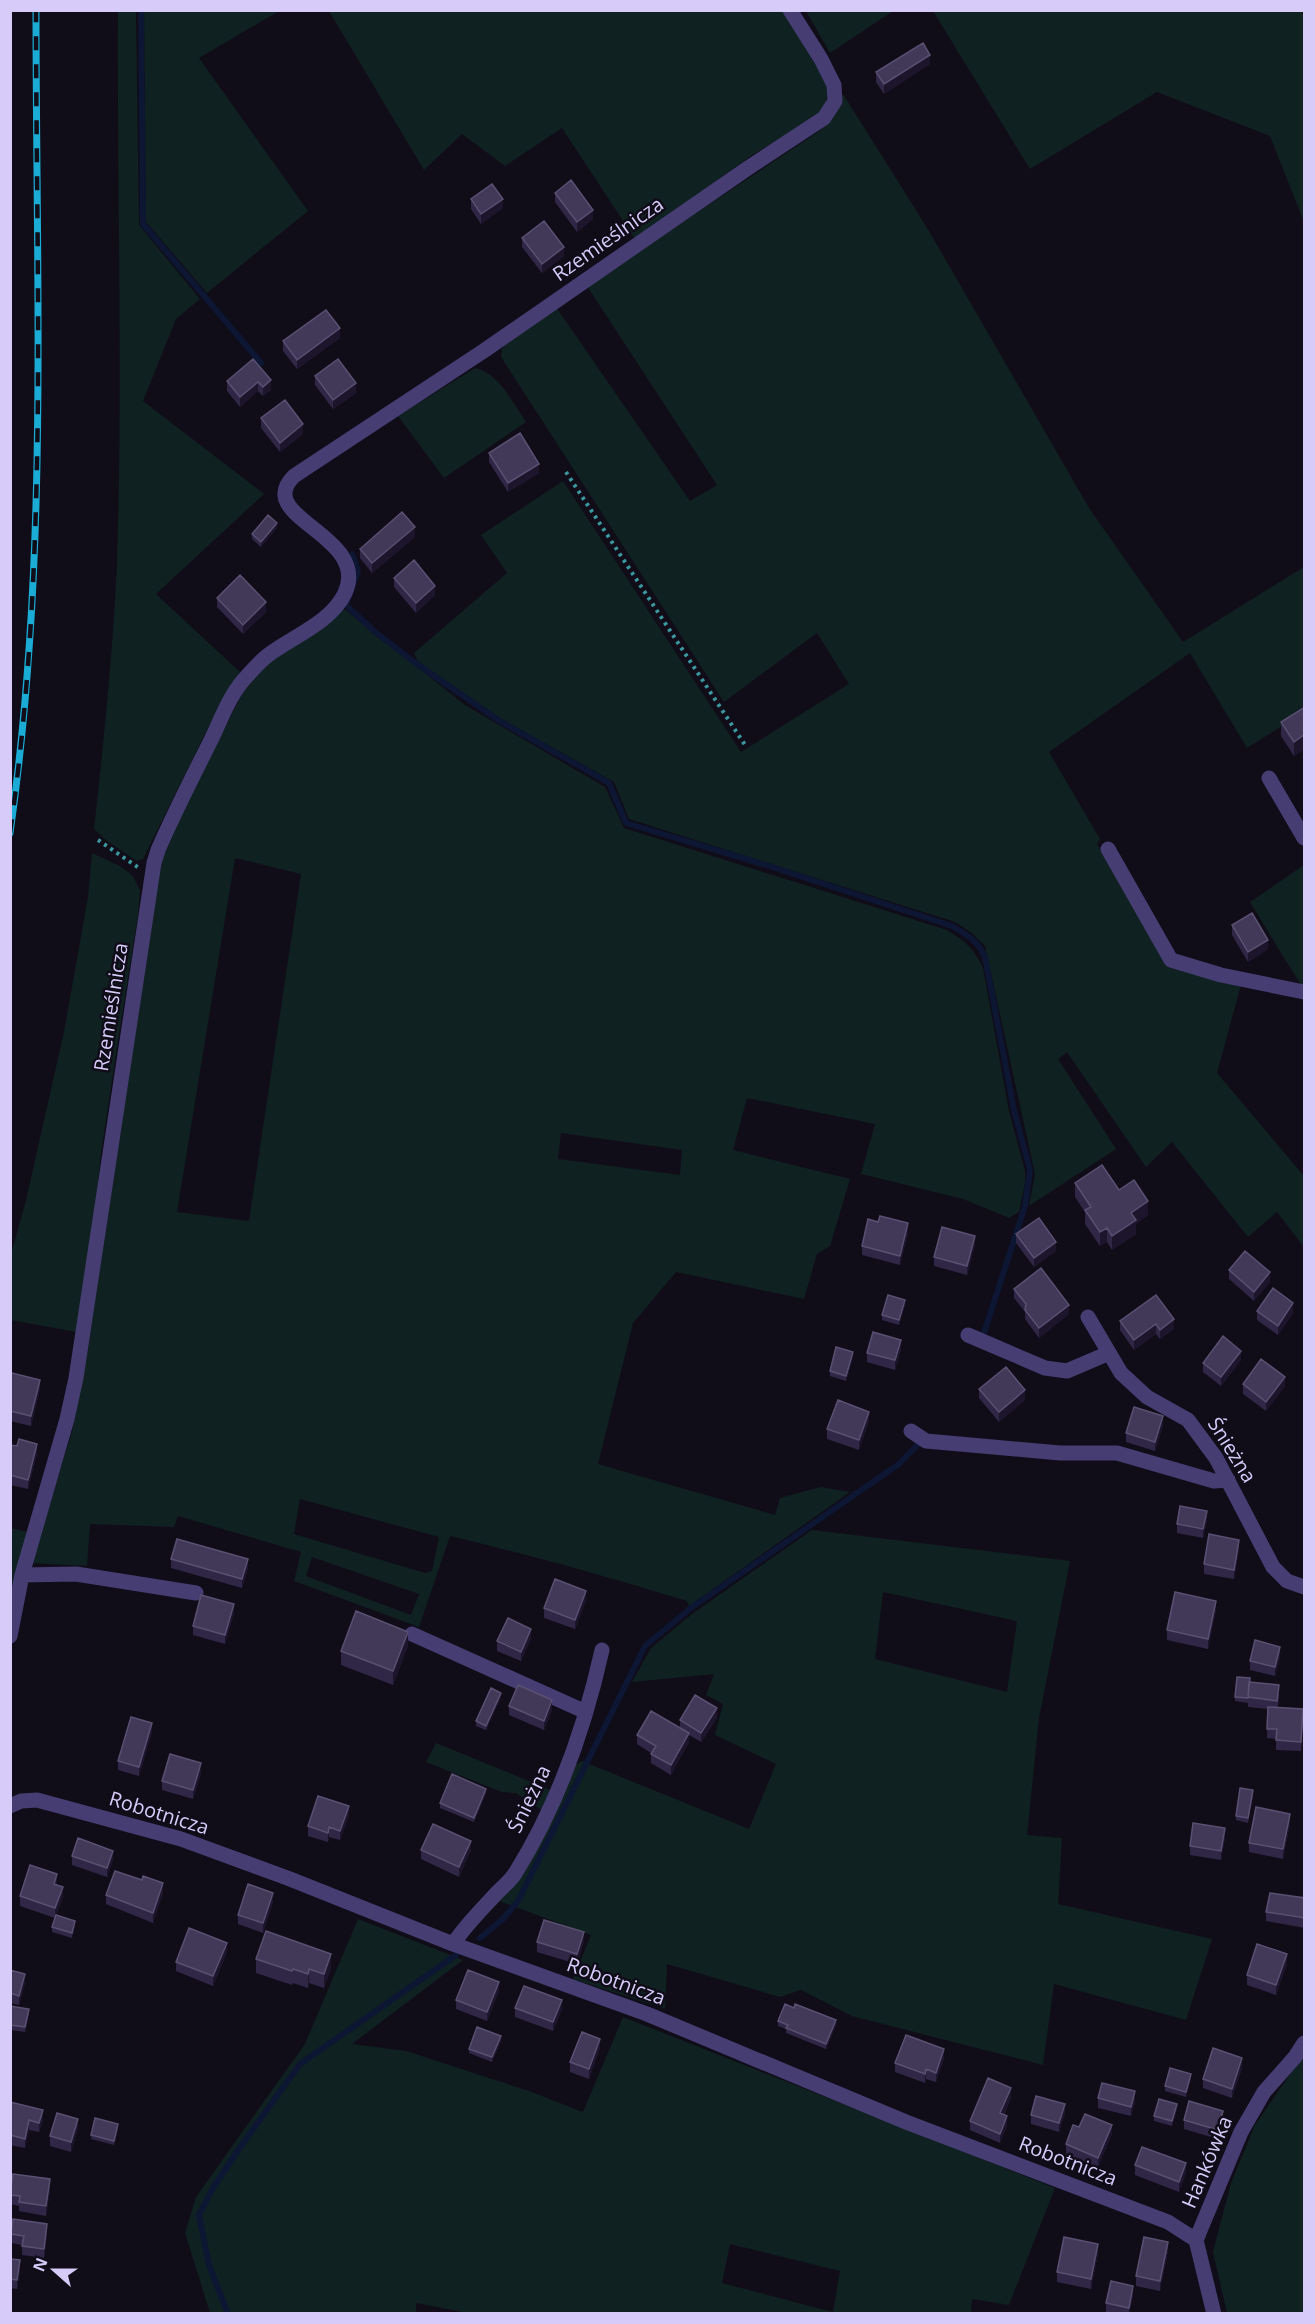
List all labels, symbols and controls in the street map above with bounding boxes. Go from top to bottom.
street label: Rzemieślnicza [547,190,669,287]
street label: Rzemieślnicza [87,941,134,1073]
street label: Śnieżna [1202,1412,1263,1488]
street label: Śnieżna [501,1760,557,1837]
street label: Robotnicza [106,1785,212,1841]
street label: Robotnicza [563,1950,669,2011]
street label: Hankówka [1175,2112,1238,2212]
street label: Robotnicza [1015,2129,1121,2192]
north arrow [24,2240,84,2300]
text: N [27,2255,53,2275]

